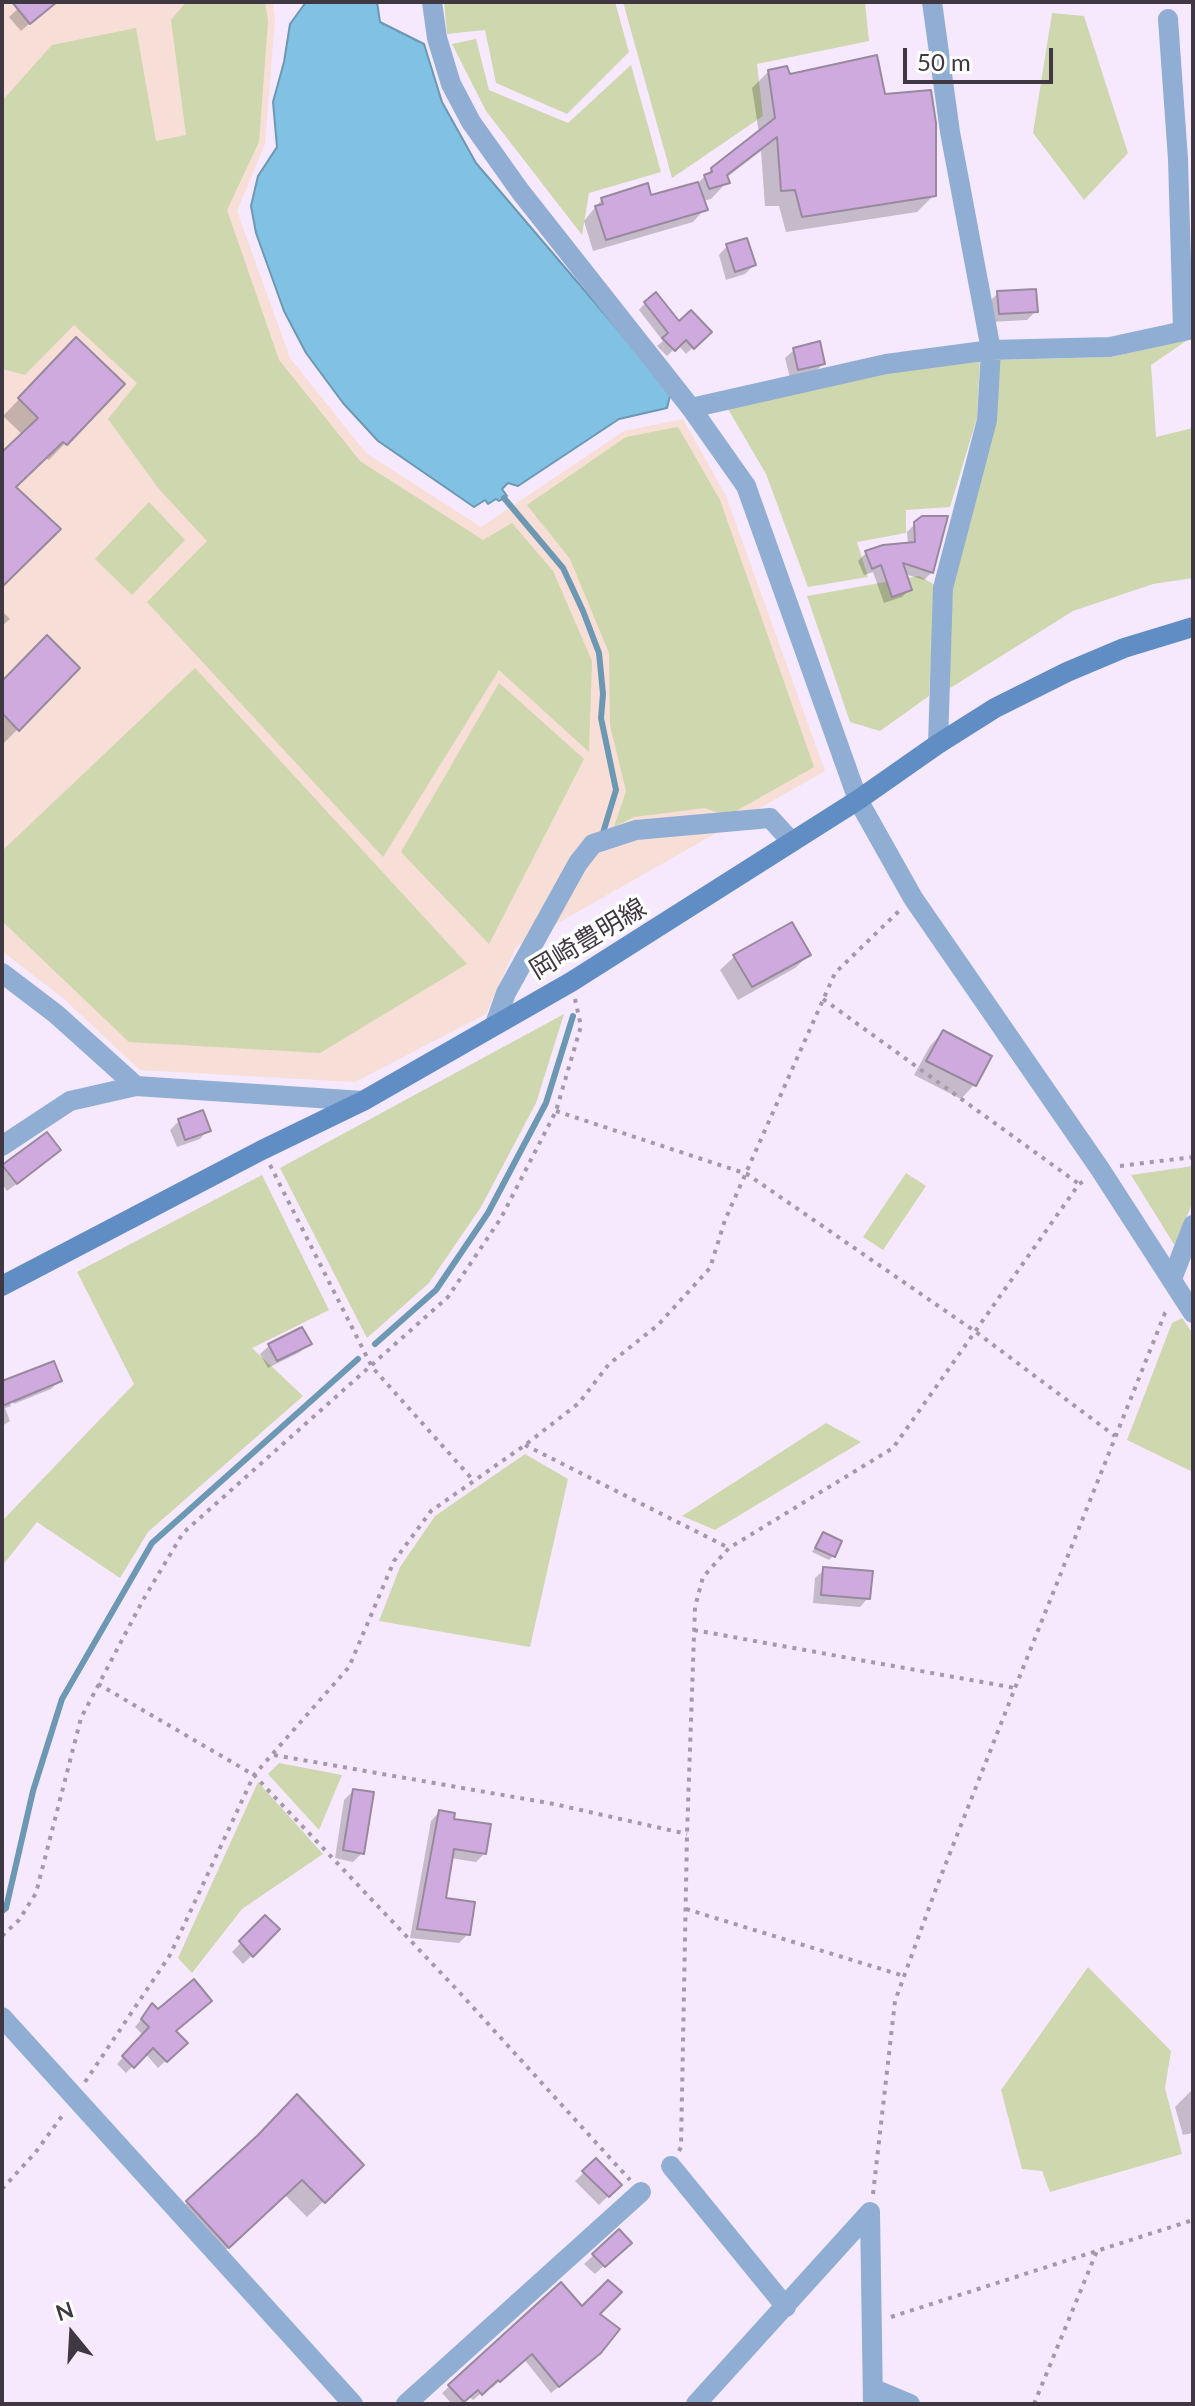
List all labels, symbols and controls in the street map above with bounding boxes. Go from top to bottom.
scale bar [907,32,1057,82]
text: 50 m [917,47,971,76]
street label: 岡崎豊明線 [524,892,652,986]
north arrow [32,2294,112,2374]
text: N [52,2295,77,2326]

